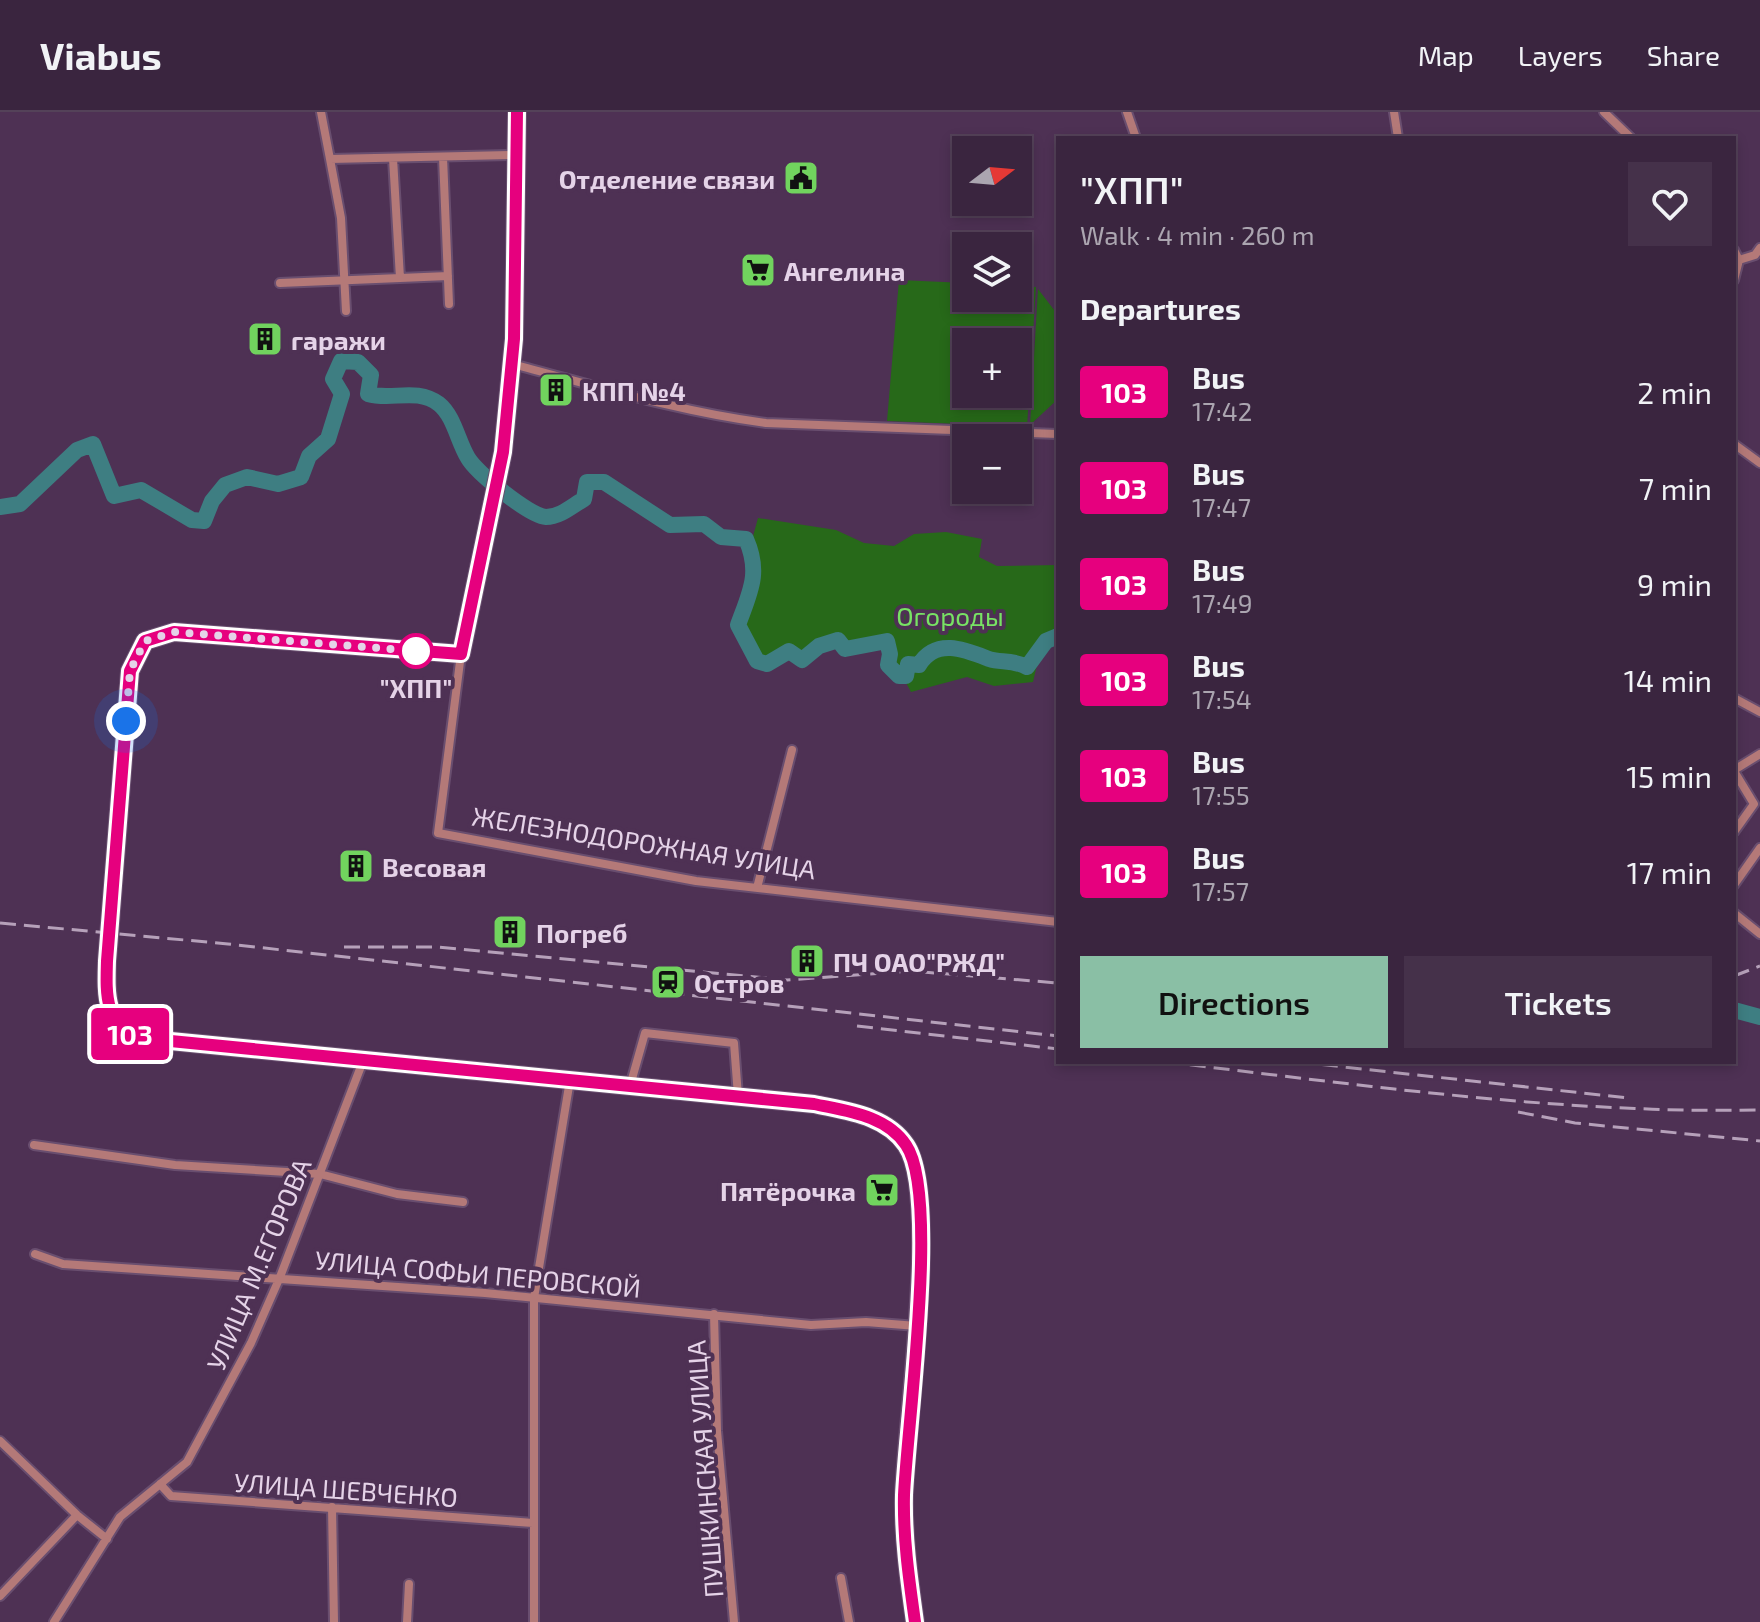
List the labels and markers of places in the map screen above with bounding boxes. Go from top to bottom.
public building icon: Отделение связи [782,159,820,197]
place label: Отделение связи [559,163,775,194]
supermarket icon: Ангелина [739,251,777,289]
place label: Ангелина [784,255,905,286]
building icon: гаражи [246,320,284,358]
place label: гаражи [291,324,386,355]
building icon: КПП №4 [537,371,575,409]
place label: КПП №4 [582,375,686,406]
marker: "ХПП" [399,634,433,668]
place label: "ХПП" [380,672,452,703]
building icon: Весовая [337,847,375,885]
place label: Весовая [382,851,486,882]
building icon: Погреб [491,913,529,951]
place label: Погреб [536,917,627,948]
building icon: ПЧ ОАО"РЖД" [788,942,826,980]
place label: ПЧ ОАО"РЖД" [833,946,1005,977]
station icon: Остров [649,963,687,1001]
place label: Остров [694,967,784,998]
supermarket icon: Пятёрочка [863,1171,901,1209]
place label: Пятёрочка [720,1175,856,1206]

